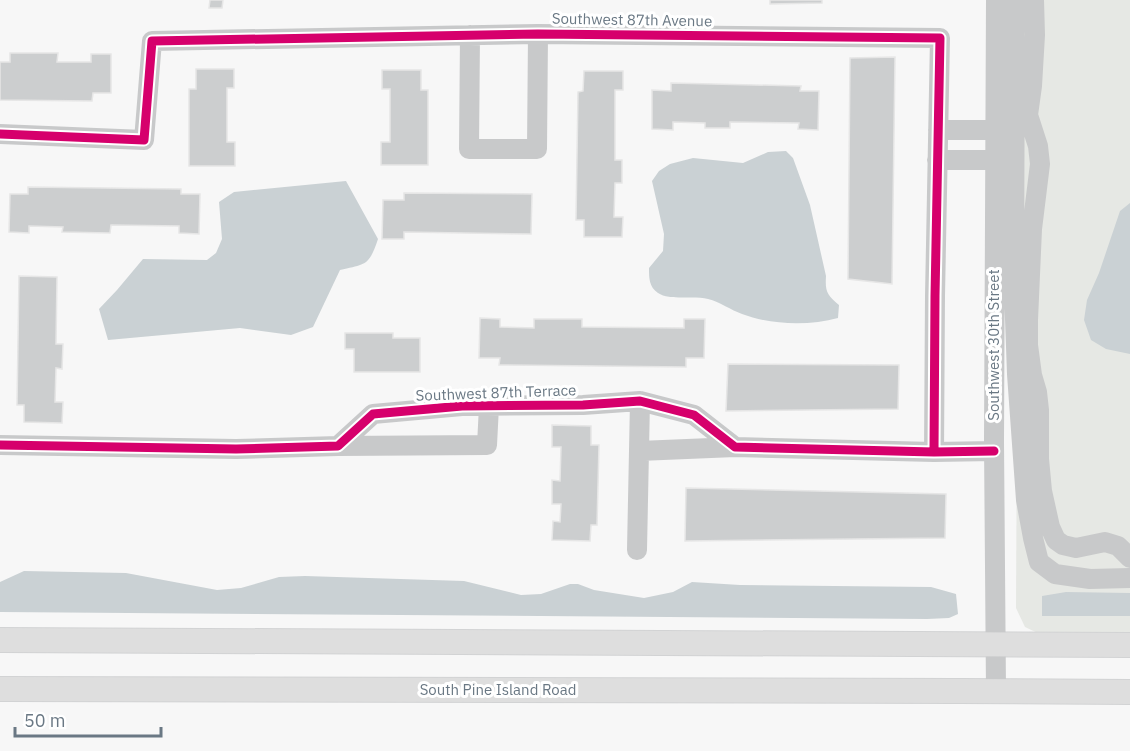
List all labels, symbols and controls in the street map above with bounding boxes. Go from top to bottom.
street label: Southwest 87th Avenue [552,9,712,30]
street label: Southwest 30th Street [984,269,1003,421]
street label: Southwest 87th Terrace [415,380,577,405]
street label: South Pine Island Road [420,680,576,699]
scale bar [15,700,160,738]
text: 50 m [24,709,66,732]

